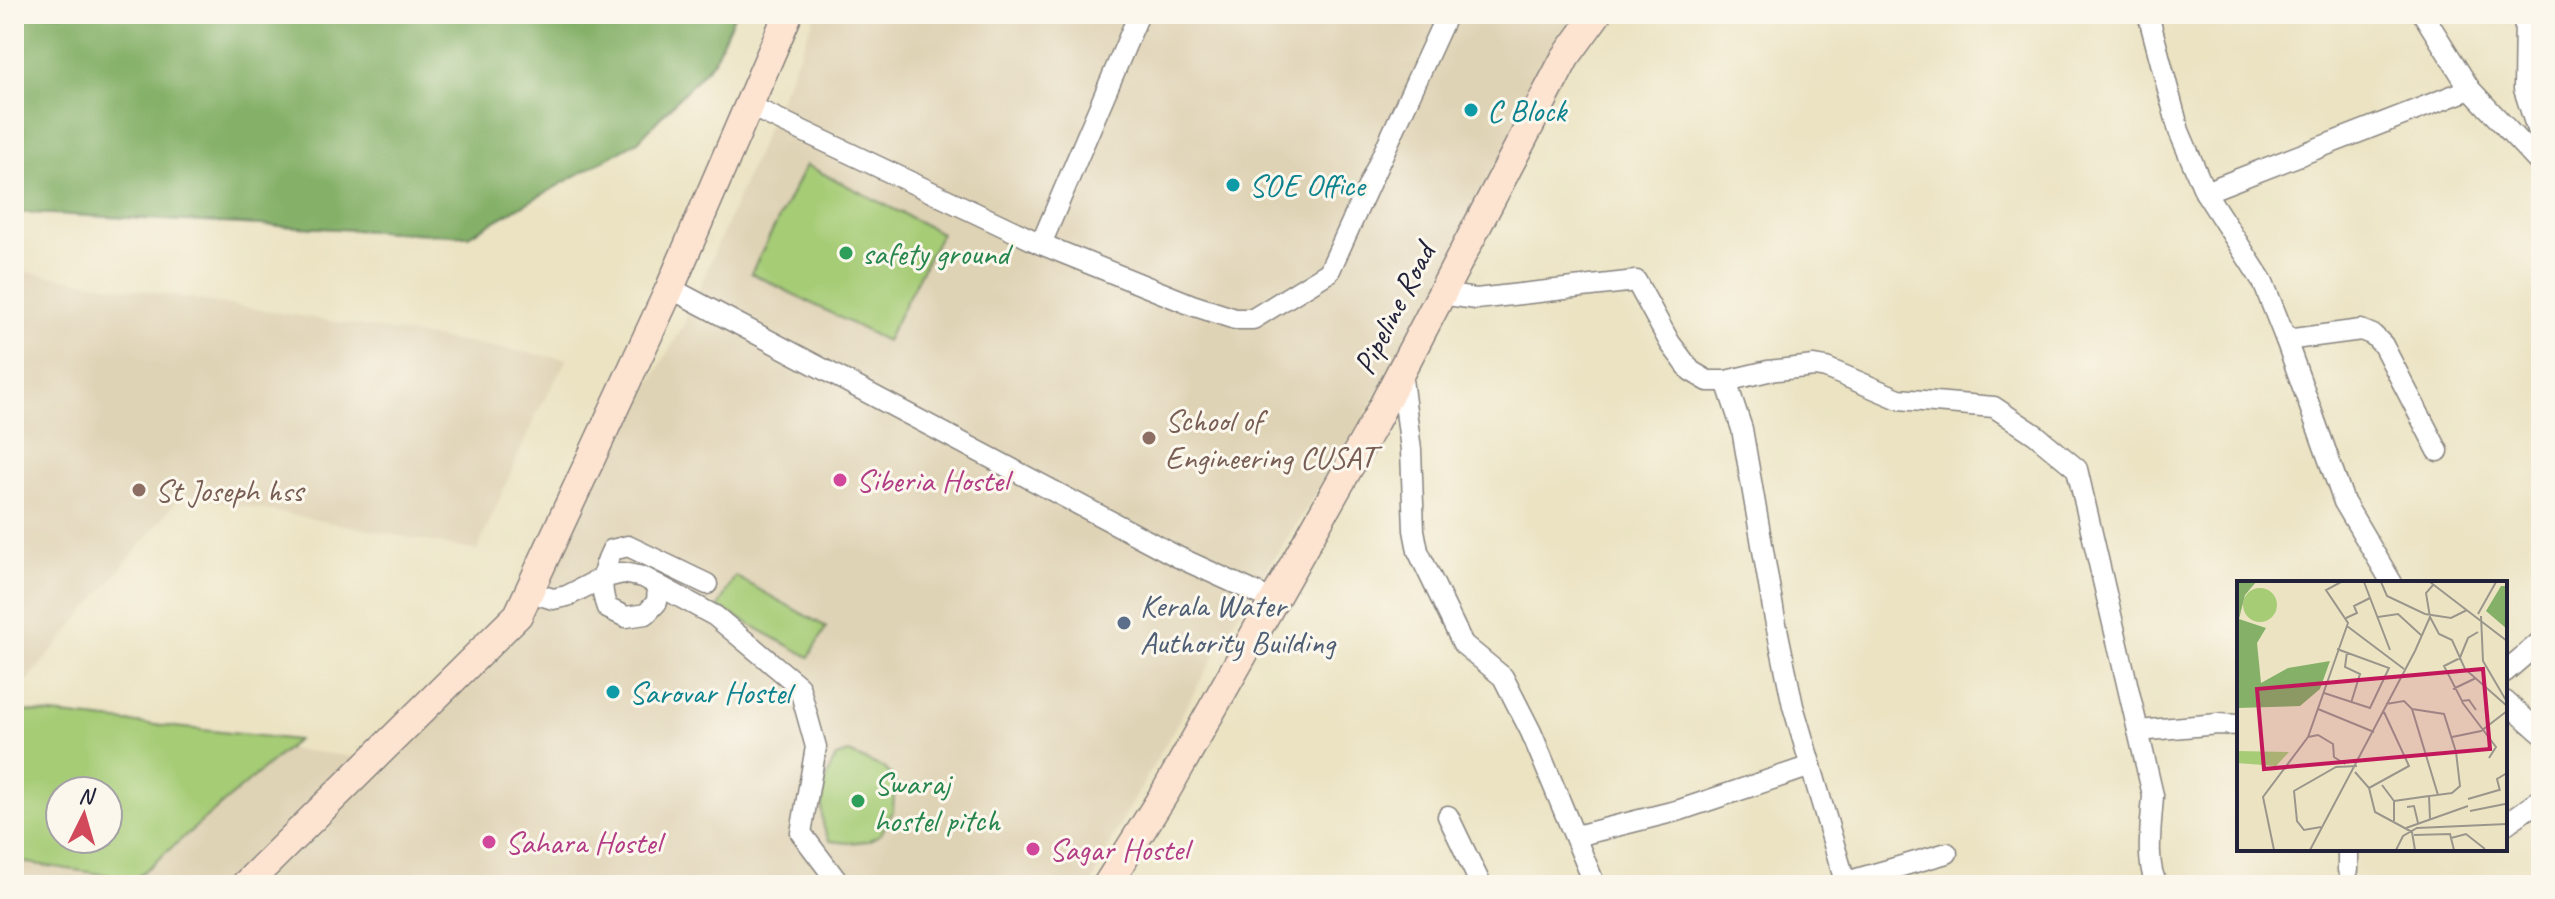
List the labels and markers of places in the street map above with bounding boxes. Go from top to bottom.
place label: C Block [1487,90,1568,131]
marker: C Block [1462,101,1480,119]
place label: SOE Office [1249,165,1367,206]
marker: SOE Office [1224,176,1242,194]
place label: safety ground [862,233,1014,274]
marker: safety ground [837,244,855,262]
place label: School of Engineering CUSAT [1165,400,1384,478]
marker: School of Engineering CUSAT [1140,429,1158,447]
place label: Siberia Hostel [856,460,1014,501]
place label: St Joseph hss [155,470,306,511]
marker: Siberia Hostel [831,471,849,489]
marker: St Joseph hss [130,481,148,499]
place label: Kerala Water Authority Building [1140,585,1337,663]
marker: Kerala Water Authority Building [1115,614,1133,632]
place label: Sarovar Hostel [629,672,796,713]
marker: Sarovar Hostel [604,683,622,701]
place label: Swaraj hostel pitch [874,763,1001,841]
marker: Swaraj hostel pitch [849,792,867,810]
place label: Sahara Hostel [505,822,666,863]
place label: Sagar Hostel [1049,829,1194,870]
marker: Sahara Hostel [480,833,498,851]
marker: Sagar Hostel [1024,840,1042,858]

